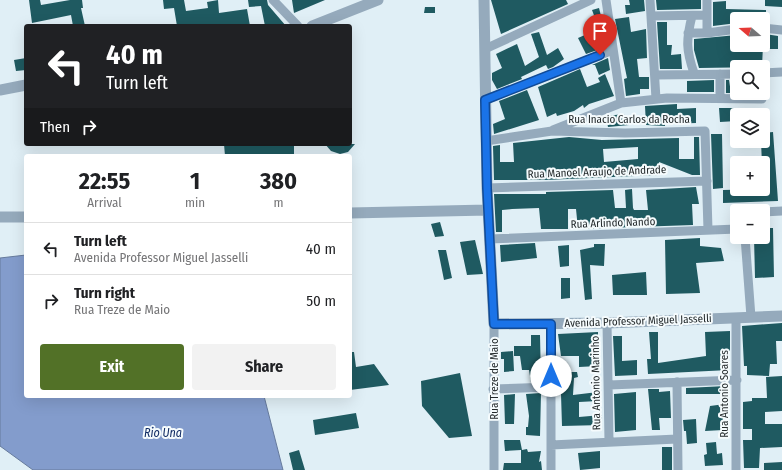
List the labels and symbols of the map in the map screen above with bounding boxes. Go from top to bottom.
north arrow [730,12,770,52]
pin [583,14,617,55]
street label: Rua Inacio Carlos da Rocha [568,113,690,126]
street label: Rua Manoel Araujo de Andrade [528,163,666,181]
street label: Rua Arlindo Nando [570,215,656,231]
street label: Avenida Professor Miguel Jasselli [564,312,712,330]
street label: Rua Antonio Marinho [589,335,603,430]
street label: Rua Treze de Maio [488,338,501,420]
street label: Rua Antonio Soares [718,350,731,438]
position arrow [530,355,572,397]
water label: Rio Una [144,426,182,440]

